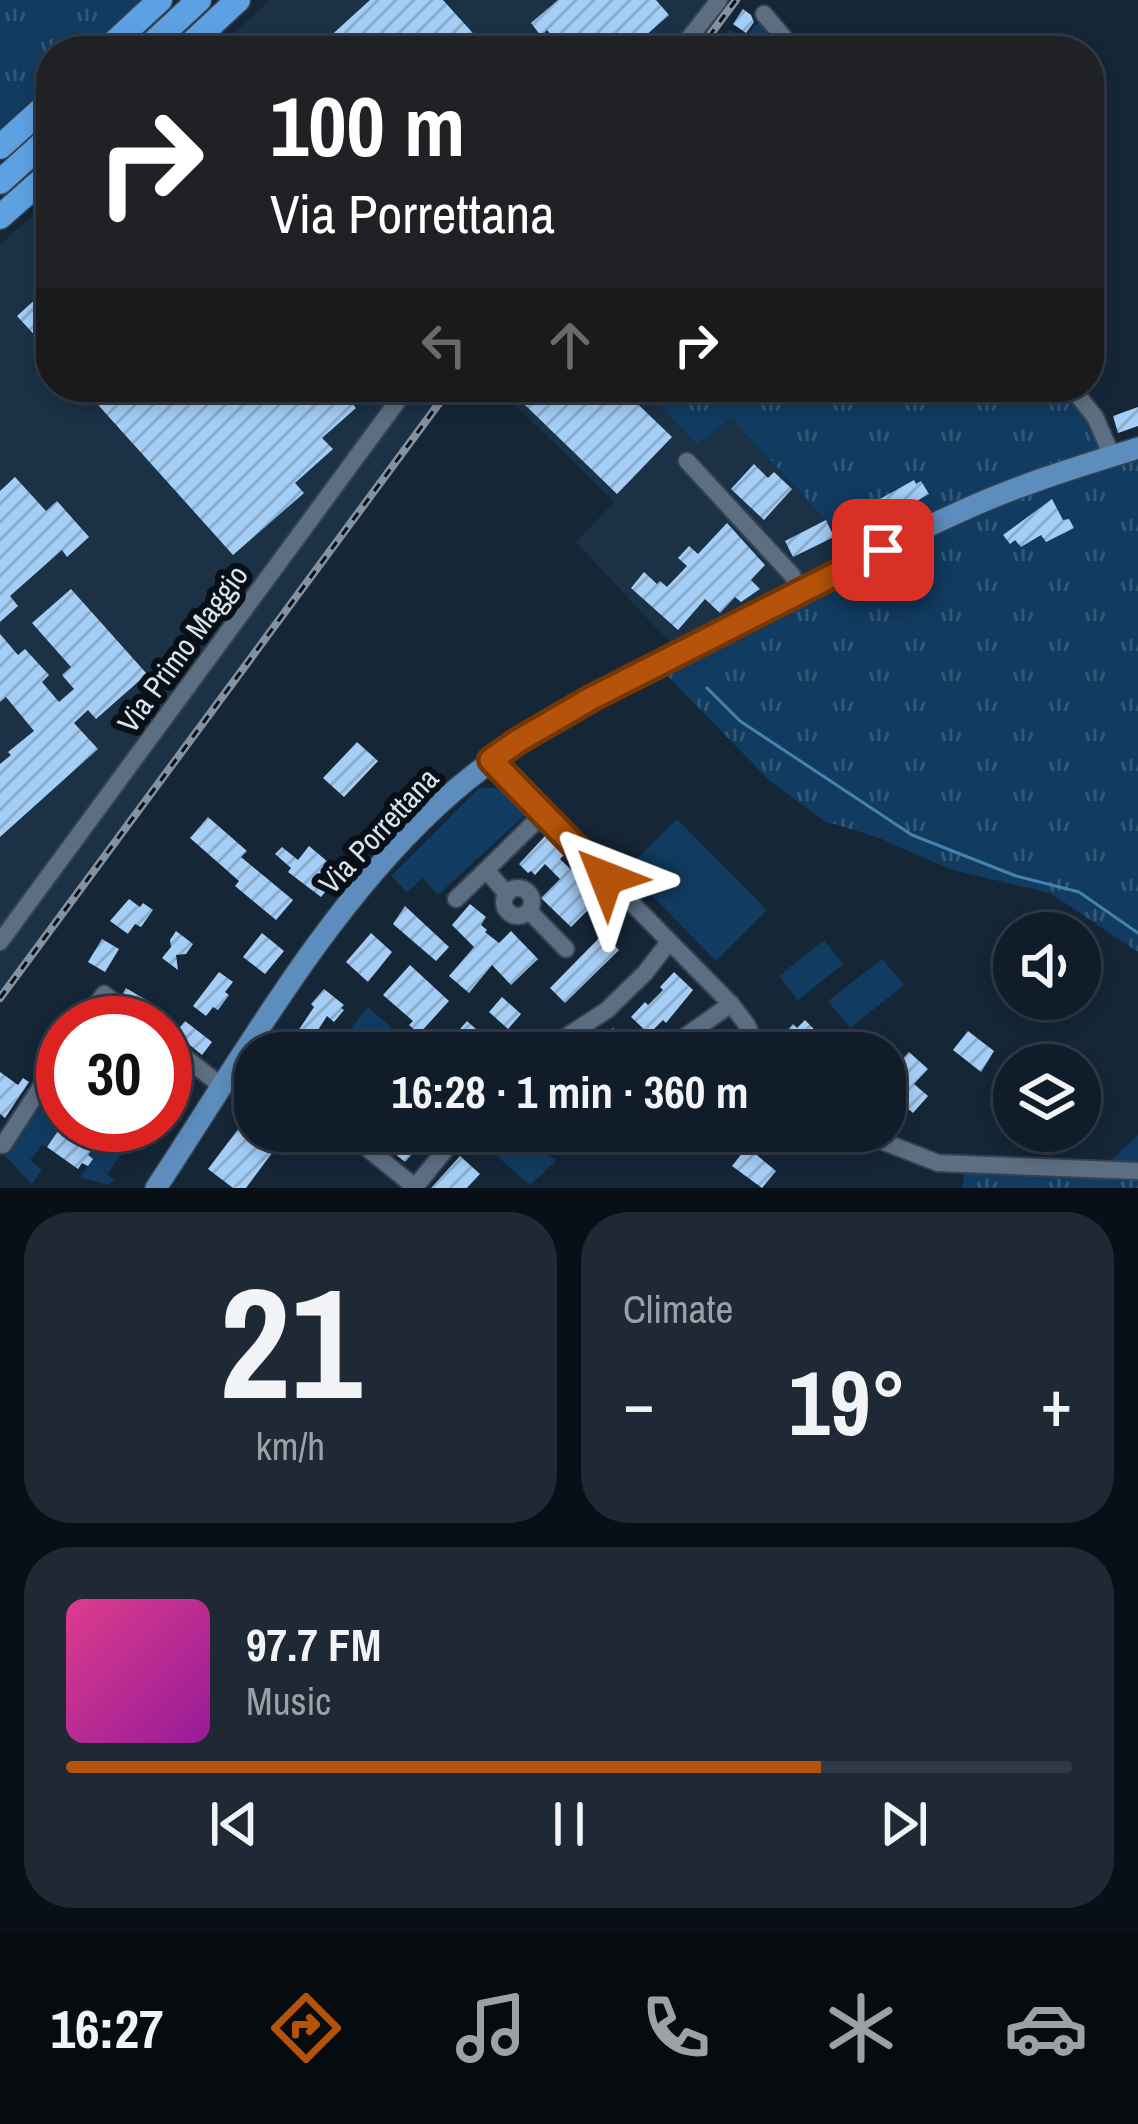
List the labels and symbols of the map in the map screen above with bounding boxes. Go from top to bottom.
pin [832,499,934,601]
street label: Via Primo Maggio [108,557,257,740]
street label: Via Porrettana [310,759,447,902]
position arrow [543,815,669,941]
speed limit sign: 30 [36,996,192,1152]

